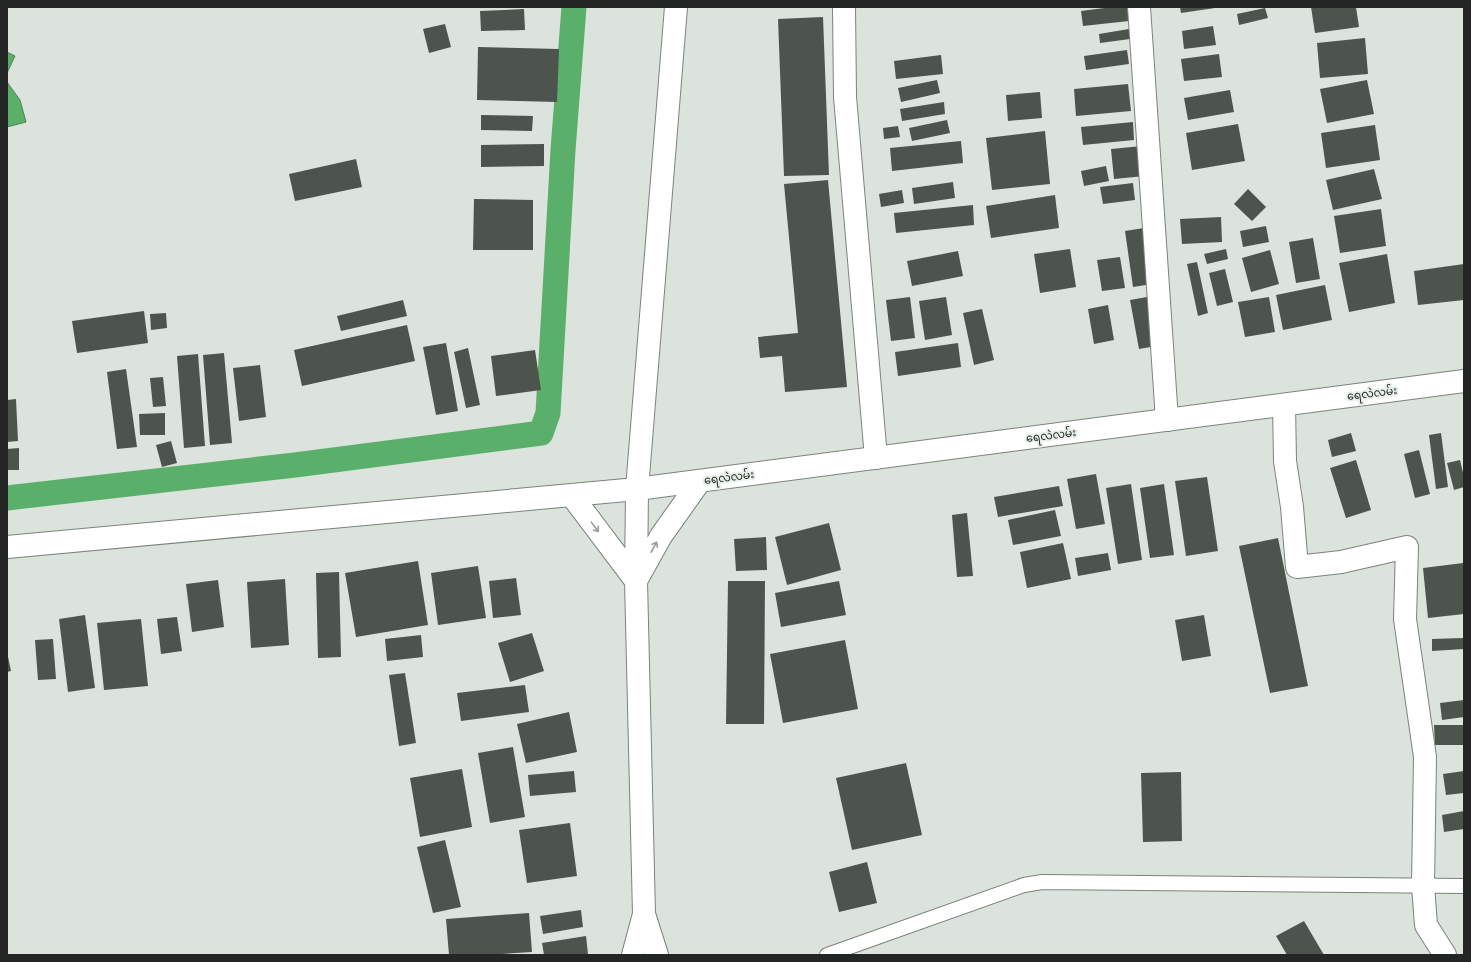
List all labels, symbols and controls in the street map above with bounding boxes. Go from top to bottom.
street label: ရေလဲလမ်း [1346,383,1398,405]
street label: ရေလဲလမ်း [1025,425,1077,447]
street label: ရေလဲလမ်း [703,467,755,489]
one-way arrow [591,521,599,532]
one-way arrow [651,541,659,553]

